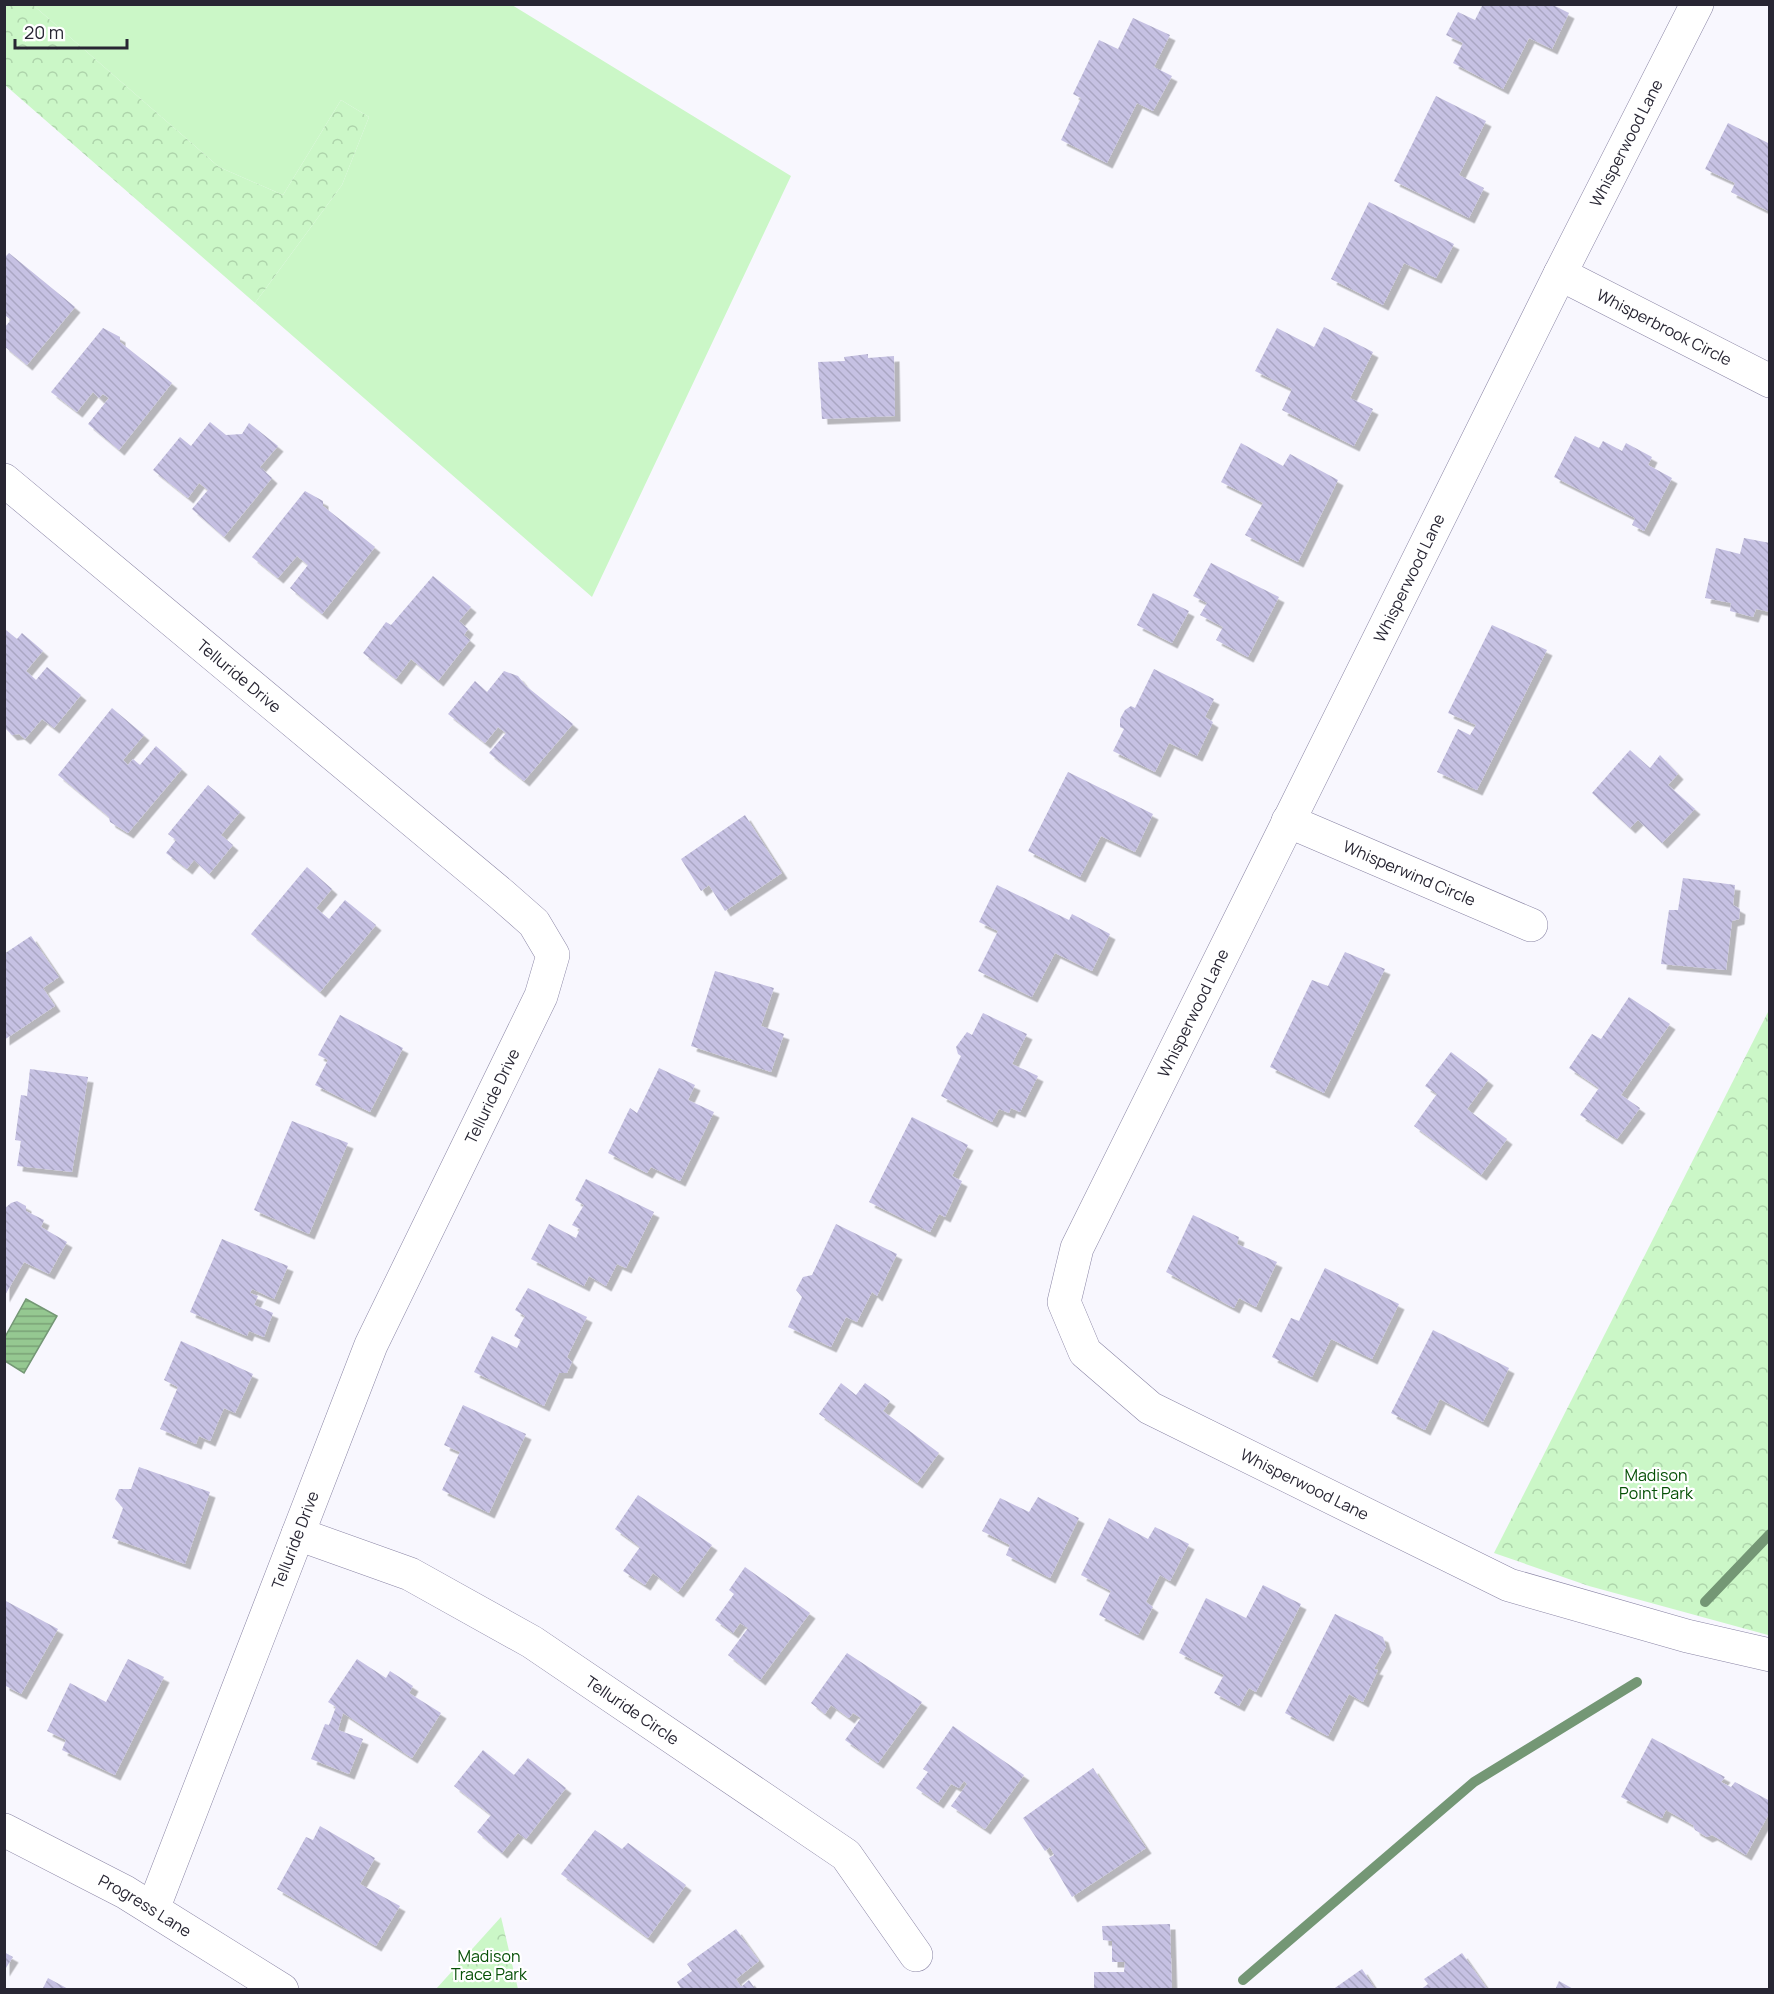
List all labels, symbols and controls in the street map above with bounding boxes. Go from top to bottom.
scale bar [15,12,128,50]
text: 20 m [24,20,64,44]
street label: Whisperwood Lane [1584,75,1668,211]
street label: Whisperbrook Circle [1593,283,1736,371]
street label: Whisperwood Lane [1368,510,1450,646]
street label: Telluride Drive [192,634,286,717]
street label: Whisperwind Circle [1340,835,1479,911]
street label: Whisperwood Lane [1152,945,1234,1081]
street label: Telluride Drive [459,1045,525,1147]
street label: Whisperwood Lane [1237,1443,1373,1525]
park label: Madison Point Park [1619,1464,1694,1504]
street label: Telluride Drive [266,1488,324,1592]
street label: Telluride Circle [581,1671,684,1750]
street label: Progress Lane [95,1869,196,1942]
park label: Madison Trace Park [451,1945,528,1985]

